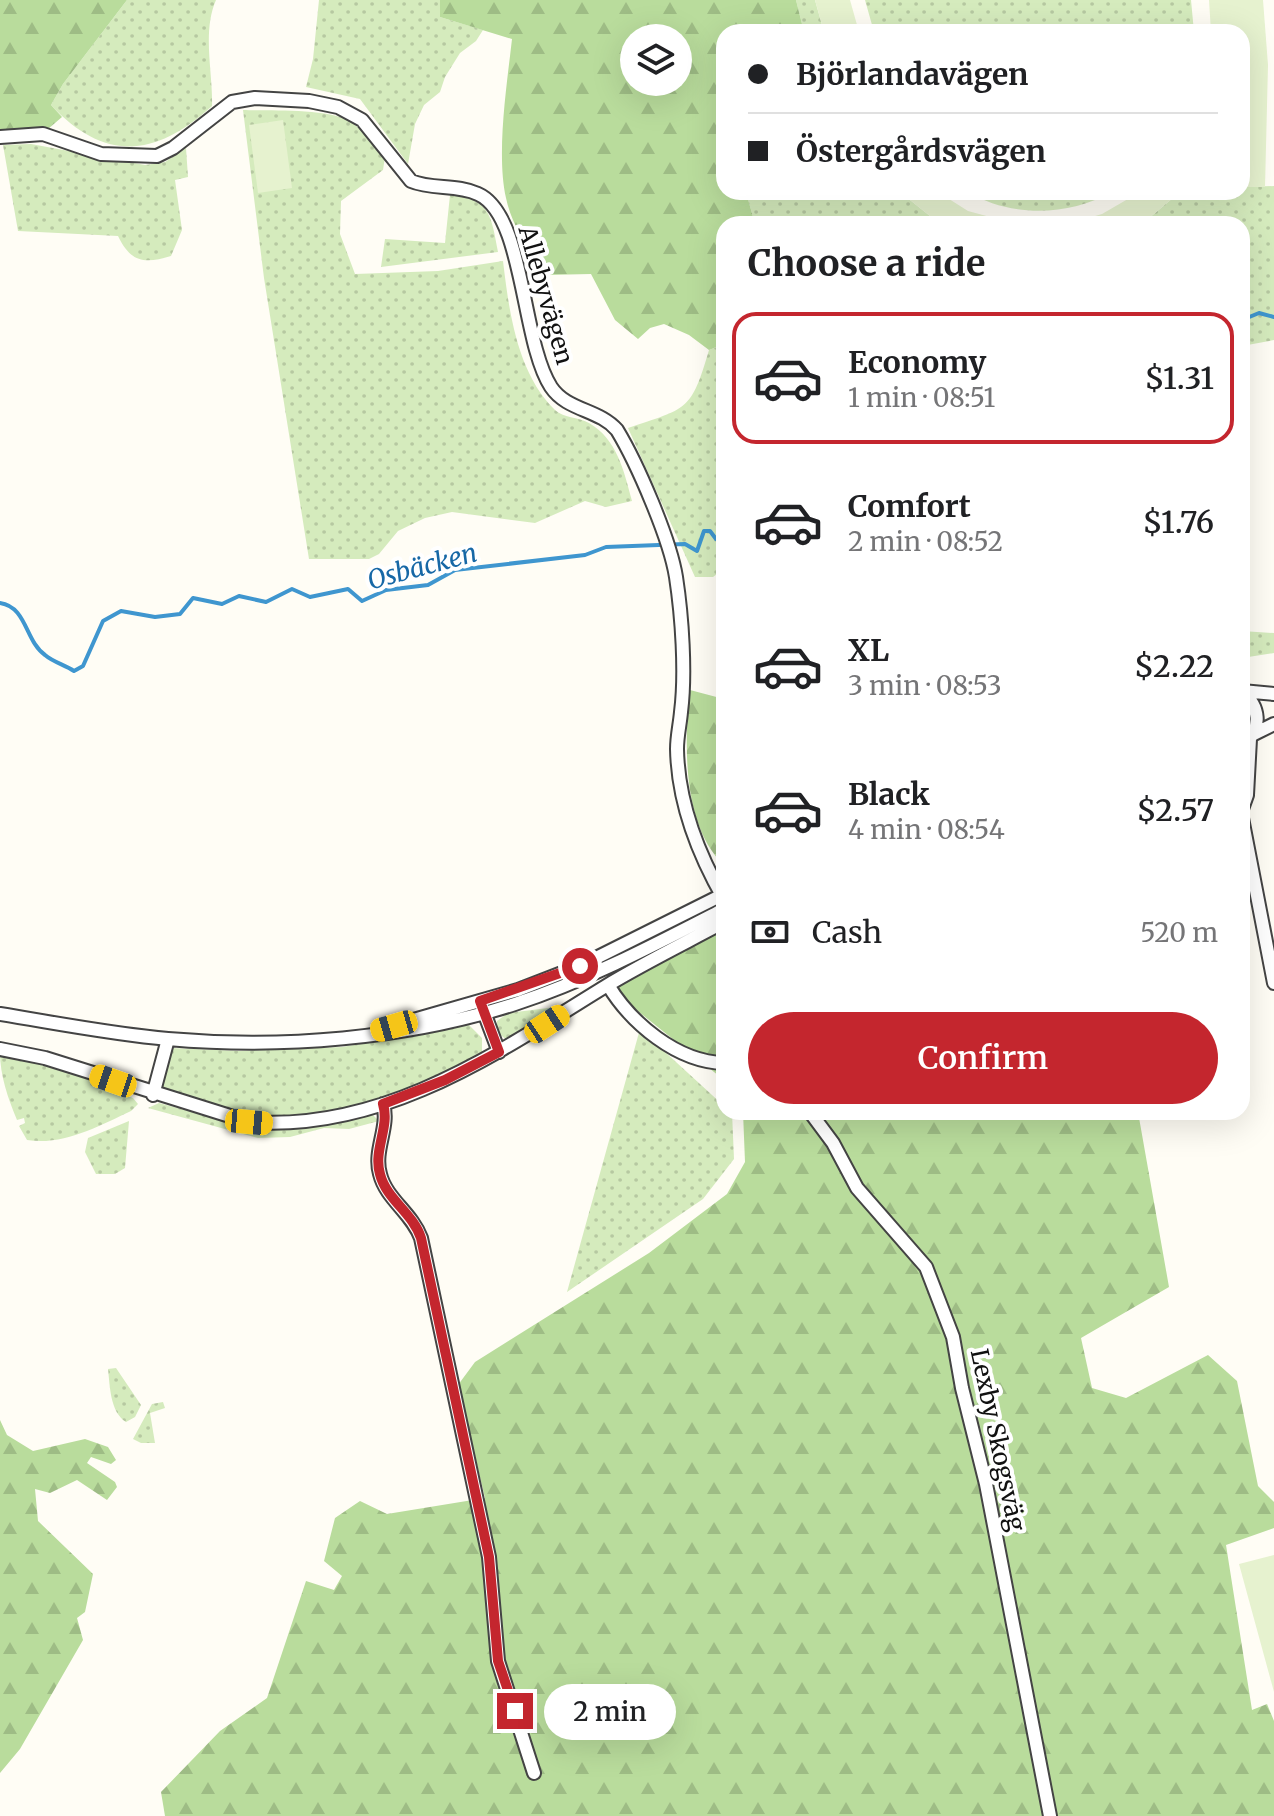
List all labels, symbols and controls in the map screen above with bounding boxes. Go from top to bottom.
map controls [620,24,692,96]
button: layers [620,24,692,96]
text: Björlandavägen [796,55,1028,93]
text: Östergårdsvägen [796,132,1046,170]
street label: Allebyvägen [511,221,581,368]
text: Choose a ride [748,241,985,286]
icon: car [752,342,824,414]
text: Economy [848,343,986,381]
text: $1.31 [1144,359,1214,397]
text: 1 min · 08:51 [848,381,995,414]
icon: car [752,486,824,558]
text: Comfort [848,487,971,525]
text: $1.76 [1142,503,1214,541]
text: 2 min · 08:52 [848,525,1003,558]
water label: Osbäcken [363,536,481,596]
icon: car [752,630,824,702]
text: XL [848,631,889,669]
text: $2.22 [1134,647,1214,685]
text: 3 min · 08:53 [848,669,1002,702]
icon: car [752,774,824,846]
text: Black [848,775,930,813]
text: $2.57 [1136,791,1214,829]
text: 4 min · 08:54 [848,813,1005,846]
icon: cash [748,910,792,954]
text: Cash [812,913,882,951]
text: 520 m [1140,916,1218,949]
route start [562,948,598,984]
car [520,1001,574,1047]
car [368,1008,420,1044]
button: Confirm [748,1012,1218,1104]
car [86,1062,140,1100]
car [224,1108,274,1136]
street label: Lexby Skogsväg [964,1346,1033,1534]
callout: 2 min [543,1683,675,1739]
route end [497,1693,533,1729]
text: 2 min [573,1695,647,1728]

